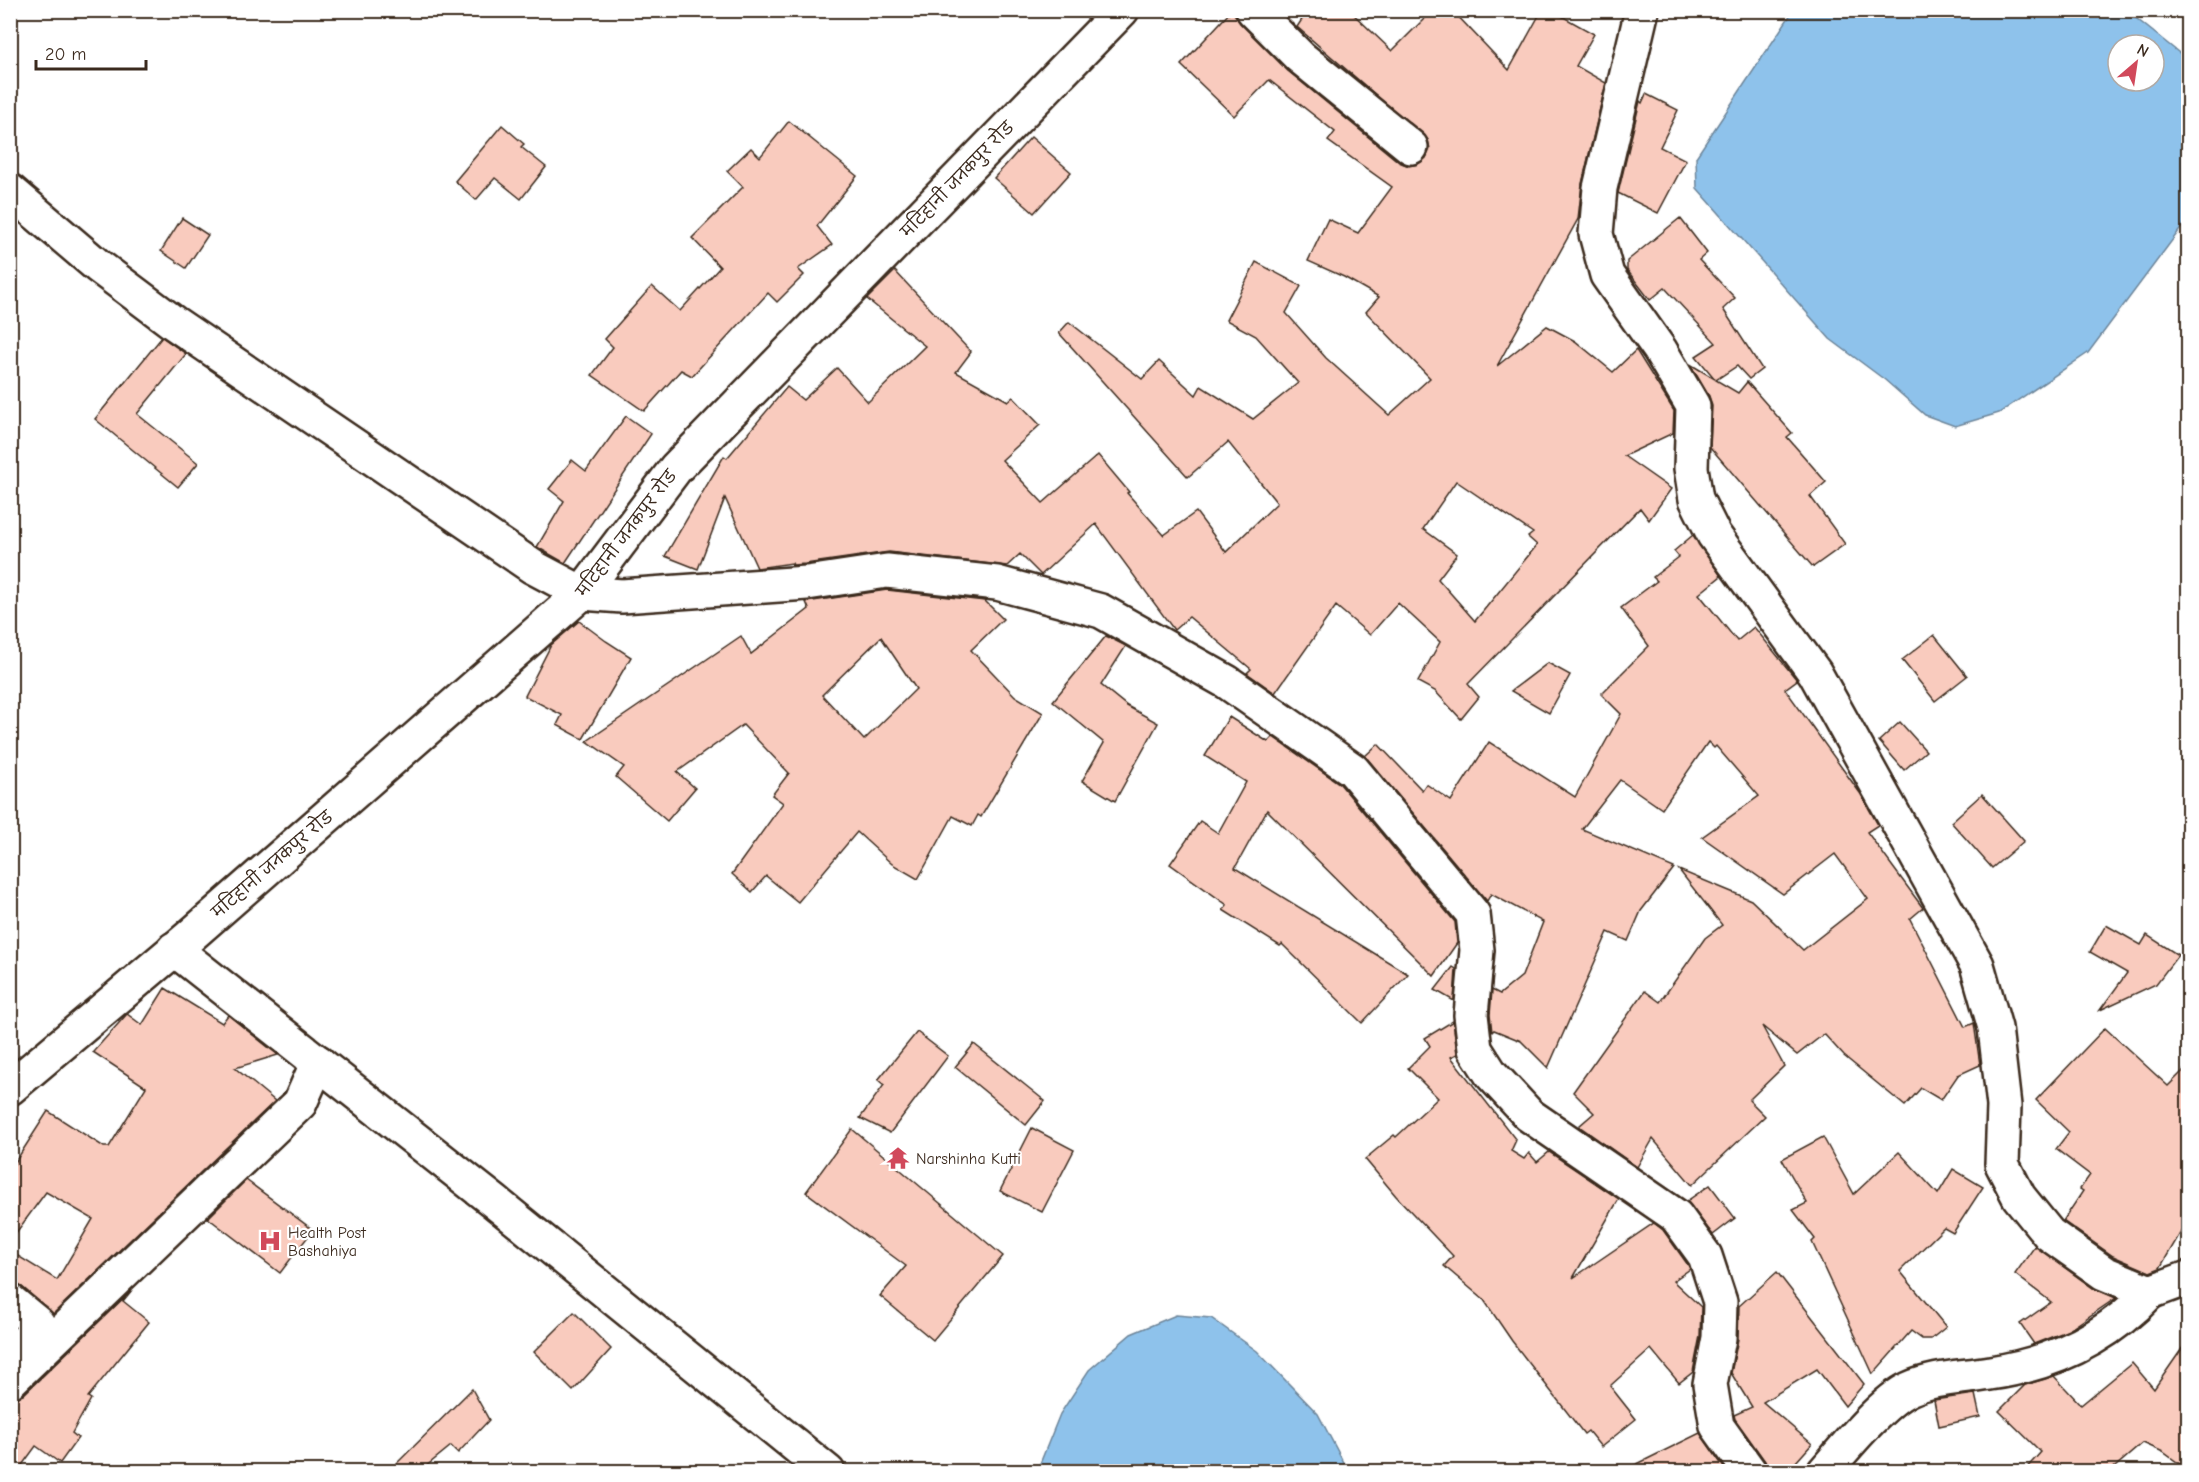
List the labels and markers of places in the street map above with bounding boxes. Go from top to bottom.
temple icon: Narshinha Kutti [885,1145,911,1171]
place label: Narshinha Kutti [916,1150,1021,1168]
place label: Health Post Bashahiya [288,1224,366,1260]
hospital icon: Health Post Bashahiya [257,1228,283,1254]

